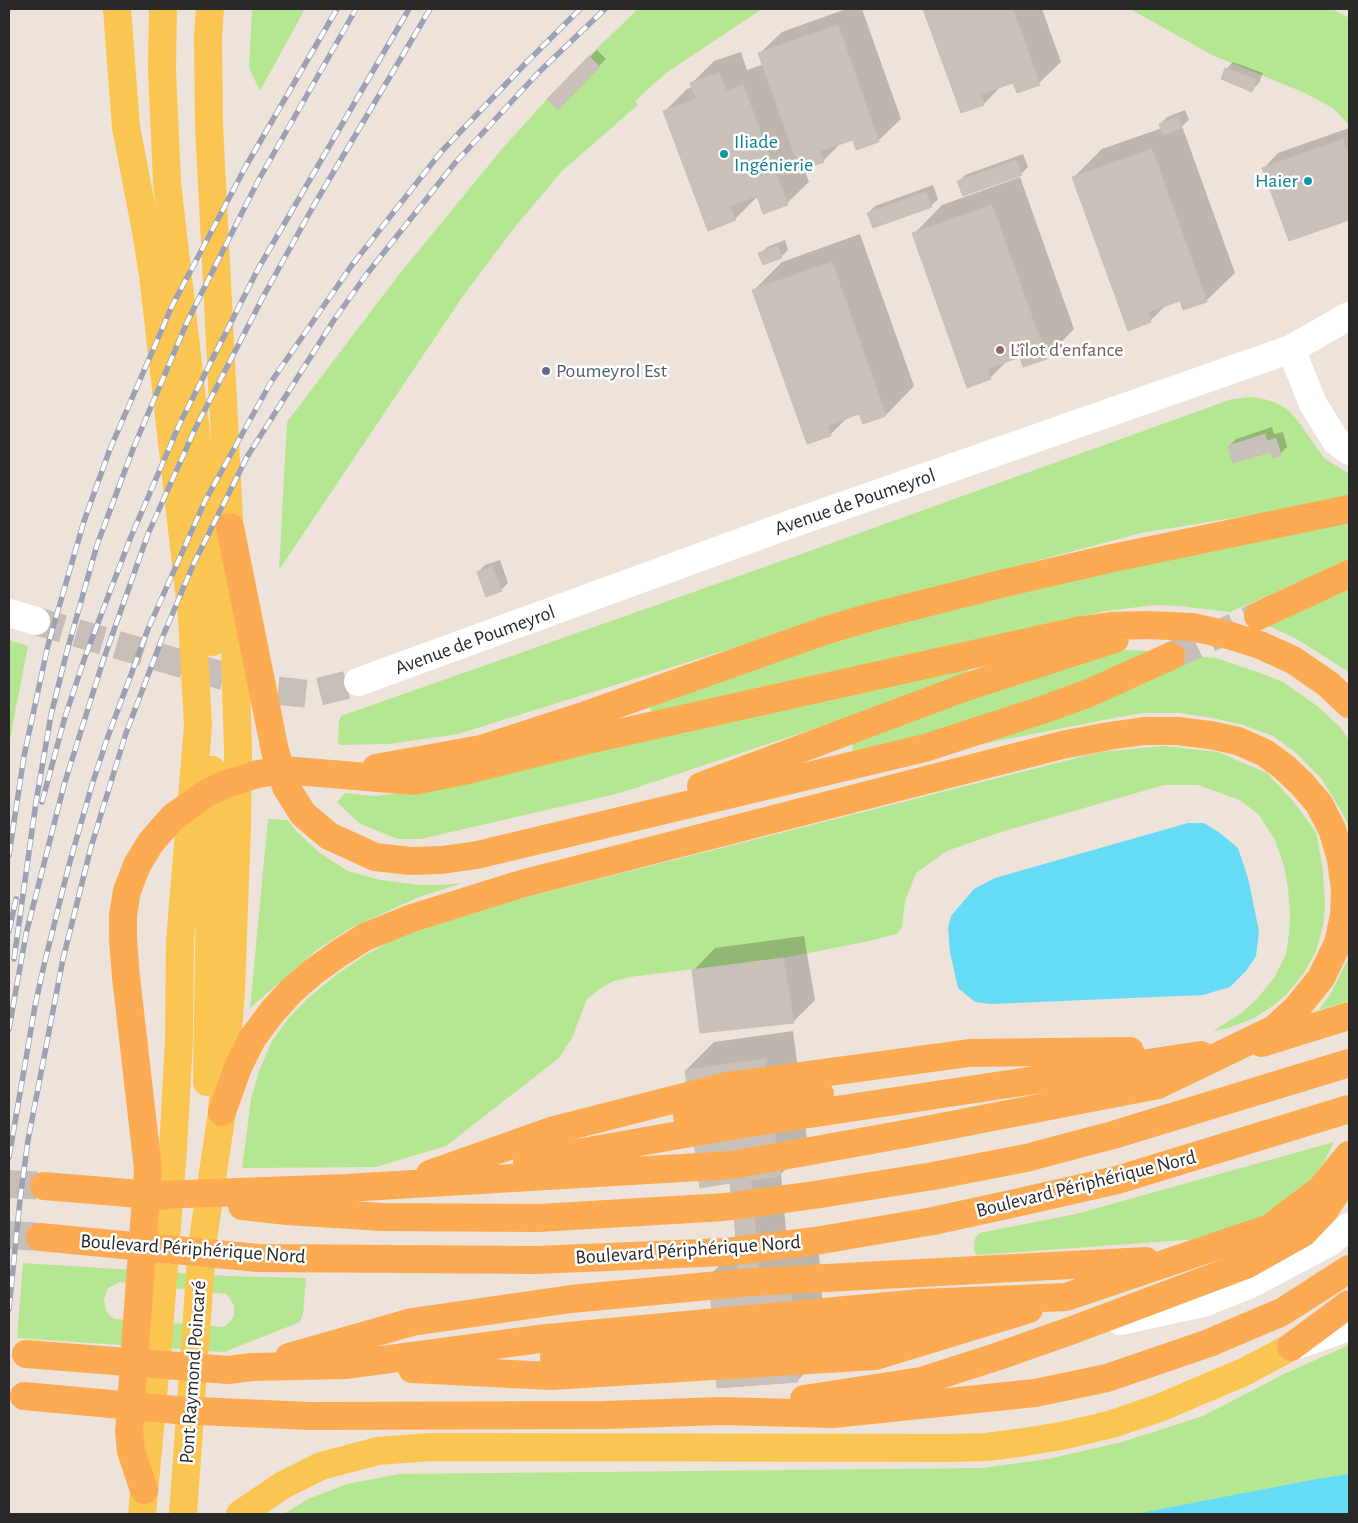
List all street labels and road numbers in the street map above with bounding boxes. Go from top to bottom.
street label: Avenue de Poumeyrol [771,463,939,541]
street label: Avenue de Poumeyrol [392,600,558,680]
street label: Boulevard Périphérique Nord [974,1145,1198,1223]
street label: Boulevard Périphérique Nord [80,1229,306,1269]
street label: Boulevard Périphérique Nord [575,1230,801,1270]
street label: Pont Raymond Poincaré [175,1280,211,1464]

